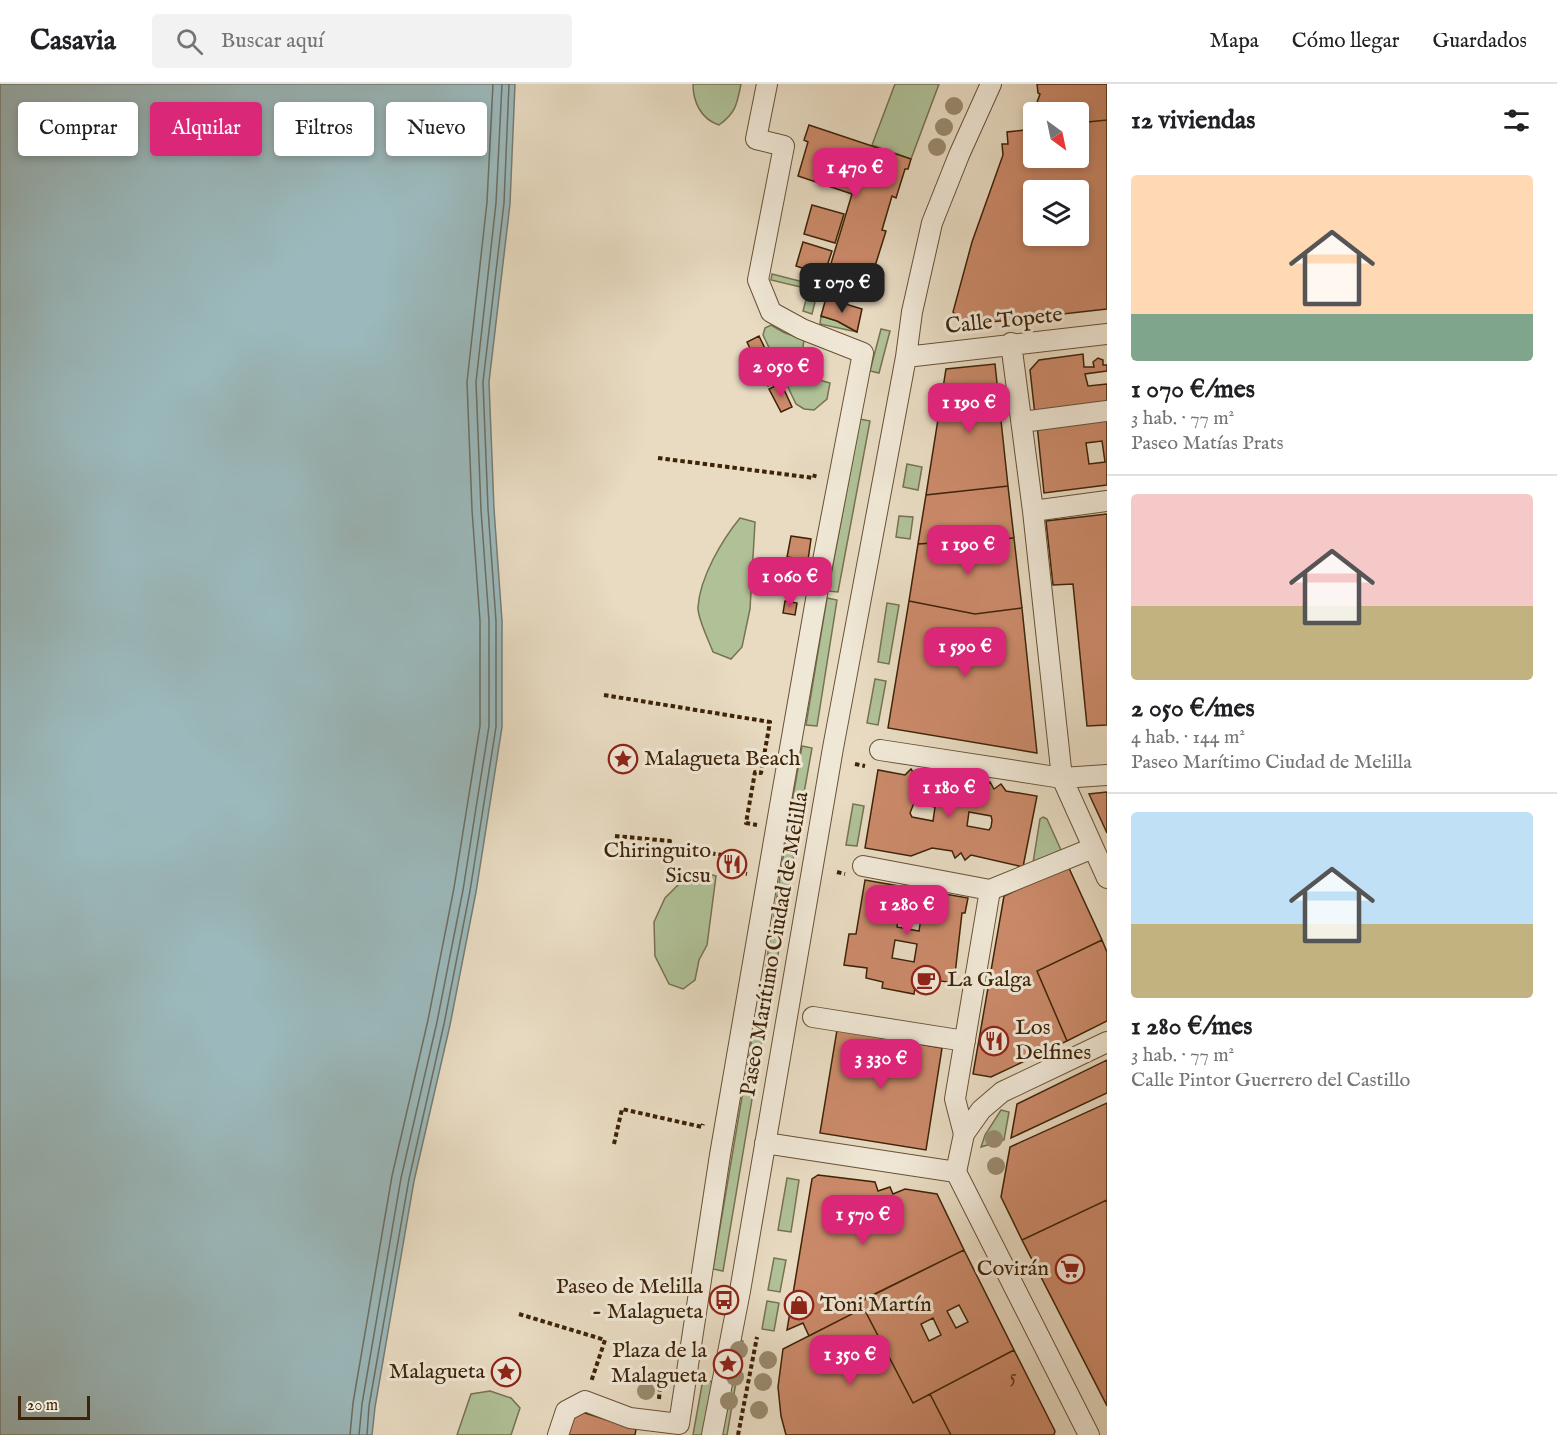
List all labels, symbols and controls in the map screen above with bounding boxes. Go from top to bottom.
search box [152,14,572,68]
text: Casavia [30,24,116,59]
icon: search [173,25,206,58]
text: Buscar aquí [221,27,324,55]
text: Mapa [1210,28,1259,55]
text: Cómo llegar [1292,28,1399,55]
text: Guardados [1432,28,1527,55]
chip: Comprar [18,102,138,156]
chip: Alquilar [150,102,262,156]
chip: Filtros [274,102,374,156]
chip: Nuevo [386,102,487,156]
north arrow [1023,102,1089,168]
map controls [1023,102,1089,246]
text: 12 viviendas [1131,104,1255,137]
icon: filters [1500,104,1533,137]
pin: 1 470 € [800,148,910,199]
text: 1 470 € [827,155,883,180]
button: layers [1023,180,1089,246]
icon: home [1278,214,1386,322]
pin: 1 070 € [787,263,897,314]
text: 1 070 € [814,270,870,295]
street label: Calle Topete [944,301,1064,341]
pin: 2 050 € [726,347,836,398]
text: 2 050 € [753,354,809,379]
text: 1 070 €/mes [1131,373,1255,406]
pin: 1 190 € [914,383,1024,434]
text: 1 190 € [942,390,996,415]
text: 3 hab. · 77 m² [1131,406,1234,431]
text: Paseo Matías Prats [1131,431,1284,456]
pin: 1 190 € [913,525,1023,576]
text: 1 190 € [941,532,995,557]
icon: home [1278,533,1386,641]
pin: 1 060 € [735,557,845,608]
text: 1 060 € [762,564,818,589]
pin: 1 590 € [910,627,1020,678]
text: 1 590 € [938,634,992,659]
text: 2 050 €/mes [1131,692,1255,725]
text: 4 hab. · 144 m² [1131,725,1245,750]
place icon: Malagueta Beach [607,743,639,775]
place label: Malagueta Beach [644,745,801,773]
text: Paseo Marítimo Ciudad de Melilla [1131,750,1412,775]
pin: 1 180 € [894,768,1004,819]
text: 1 180 € [922,775,976,800]
street label: Paseo Marítimo Ciudad de Melilla [734,789,816,1099]
place label: Chiringuito Sicsu [603,837,711,890]
restaurant icon: Chiringuito Sicsu [716,848,748,880]
icon: home [1278,851,1386,959]
pin: 1 280 € [852,885,962,936]
text: 1 280 € [880,892,934,917]
cafe icon: La Galga [910,964,942,996]
place label: La Galga [947,966,1032,994]
text: 1 280 €/mes [1131,1010,1252,1043]
place label: Los Delfines [1015,1014,1091,1067]
restaurant icon: Los Delfines [978,1025,1010,1057]
pin: 3 330 € [826,1039,936,1090]
text: 3 hab. · 77 m² [1131,1043,1234,1068]
text: 3 330 € [855,1046,907,1071]
text: Calle Pintor Guerrero del Castillo [1131,1068,1410,1093]
pin: 1 570 € [808,1195,918,1246]
text: 1 570 € [836,1202,890,1227]
supermarket icon: Covirán [1054,1253,1086,1285]
place label: Covirán [977,1255,1049,1283]
place label: Paseo de Melilla - Malagueta [556,1273,703,1326]
bus stop icon: Paseo de Melilla - Malagueta [708,1284,740,1316]
shop icon: Toni Martín [783,1289,815,1321]
place label: Toni Martín [820,1291,932,1319]
pin: 1 350 € [795,1335,905,1386]
place label: Plaza de la Malagueta [611,1337,707,1390]
text: 1 350 € [824,1342,876,1367]
place icon: Plaza de la Malagueta [712,1348,744,1380]
place icon: Malagueta [490,1356,522,1388]
place label: Malagueta [389,1358,485,1386]
house number: 5 [1009,1364,1017,1389]
scale bar [18,1393,90,1420]
text: 20 m [27,1396,58,1416]

